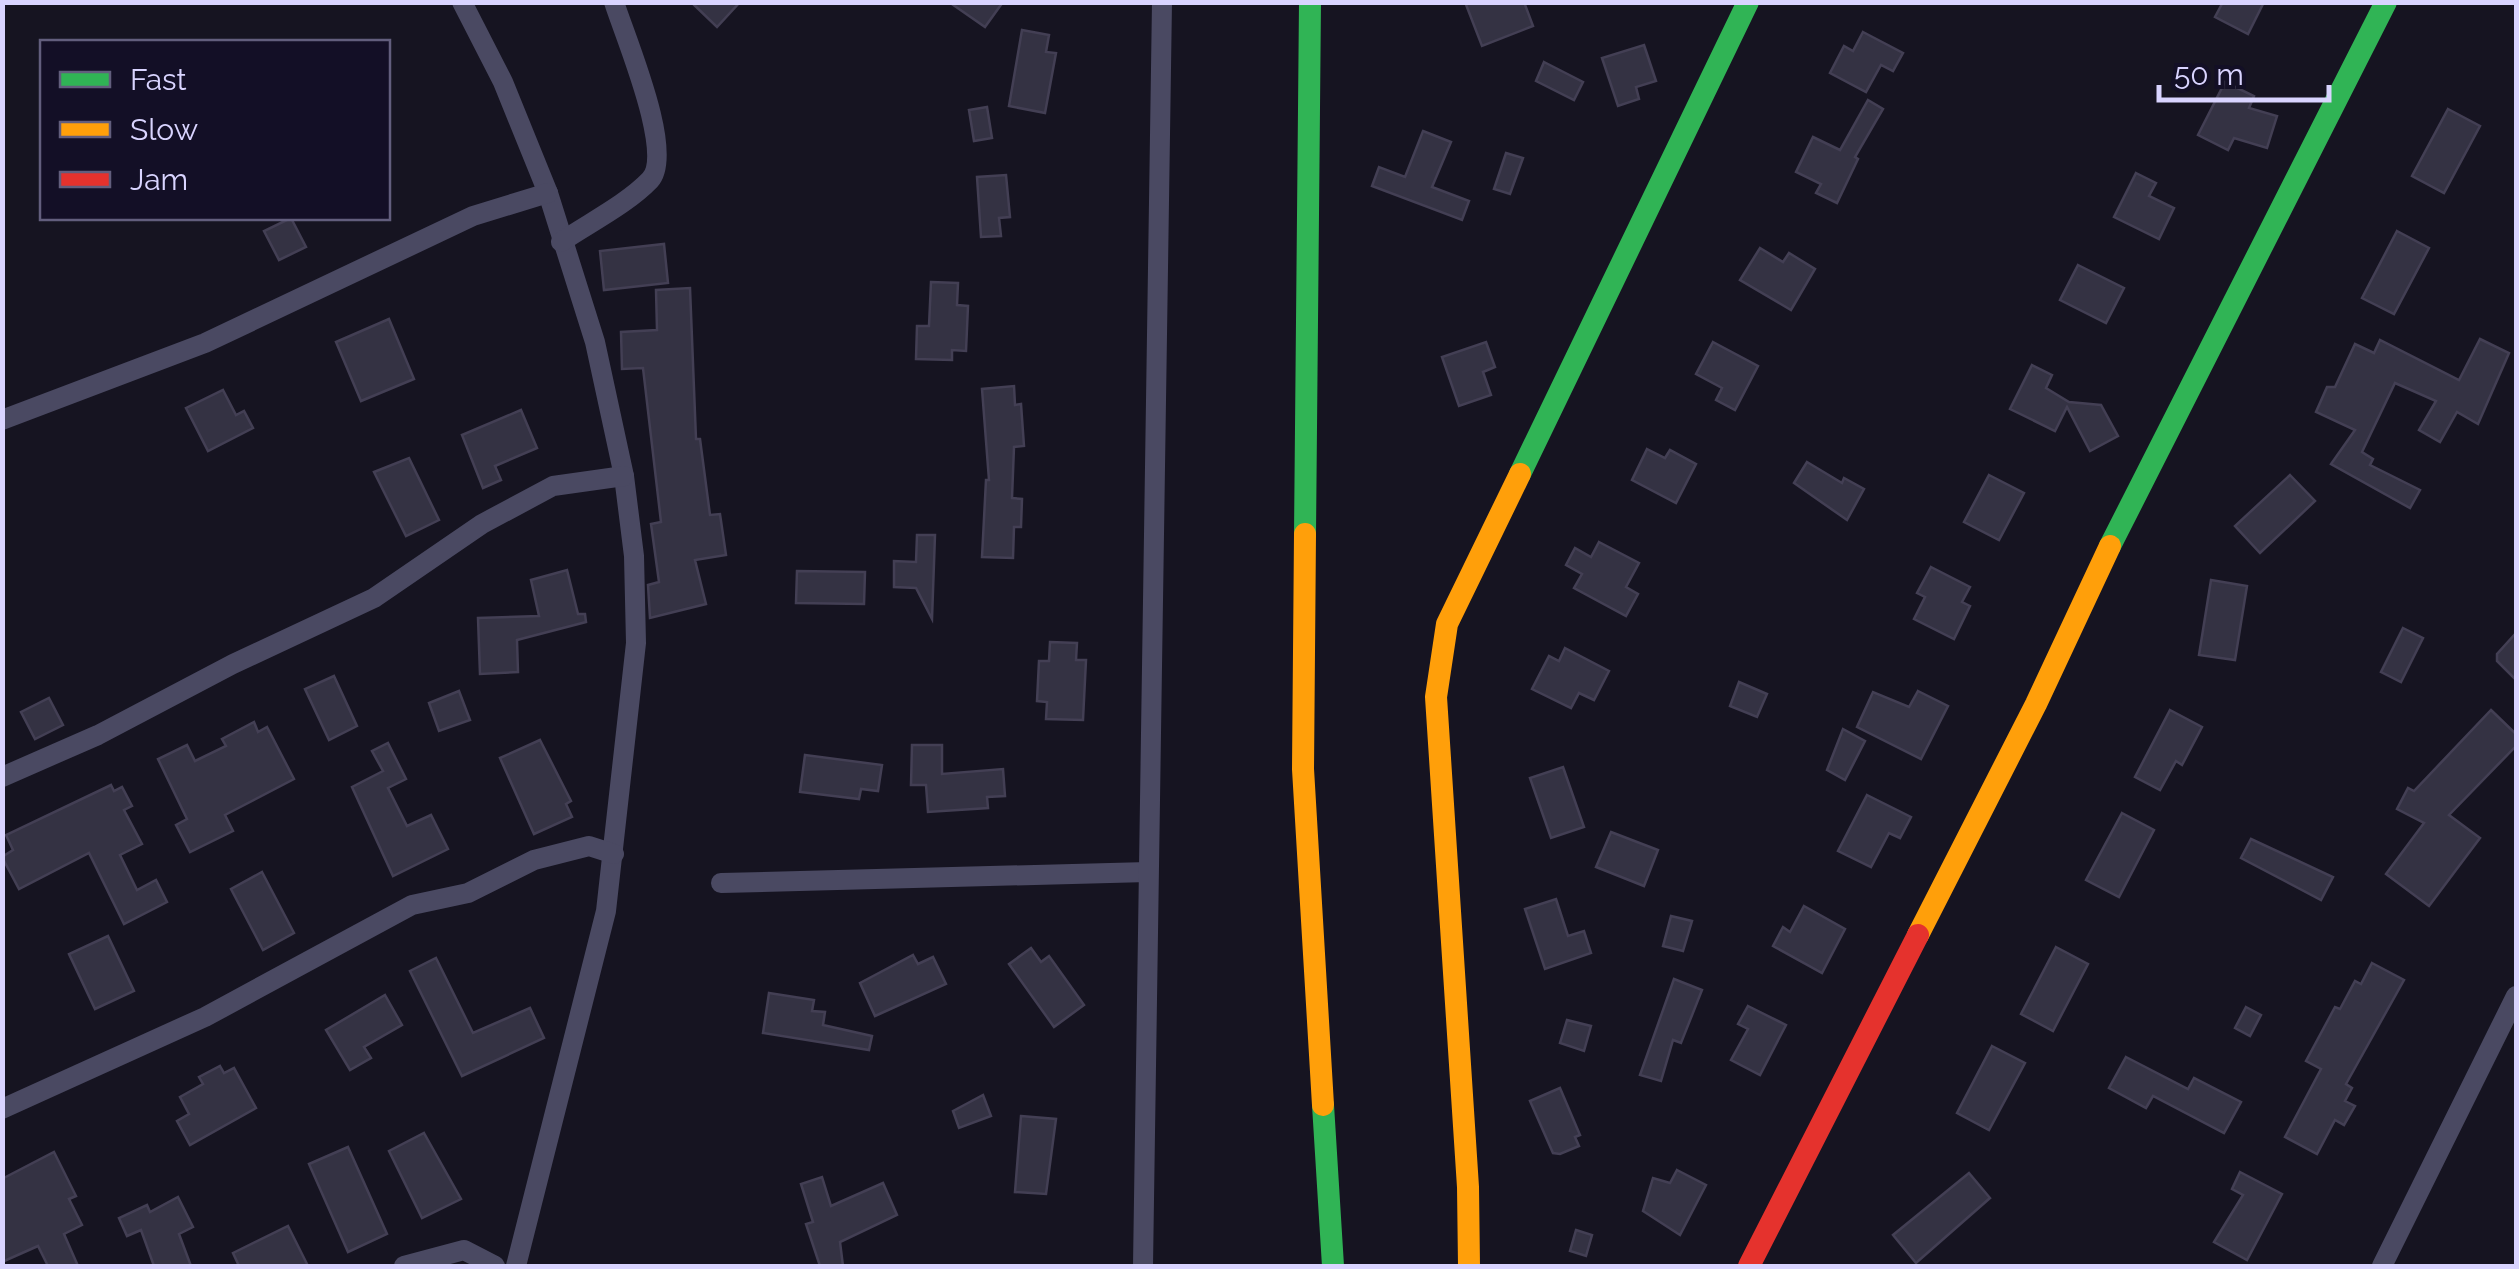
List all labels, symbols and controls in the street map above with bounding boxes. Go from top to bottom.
legend [40,40,390,220]
scale bar [2159,40,2329,102]
text: 50 m [2174,57,2244,92]
text: Fast [130,62,187,97]
text: Slow [130,112,198,147]
text: Jam [130,162,188,197]

